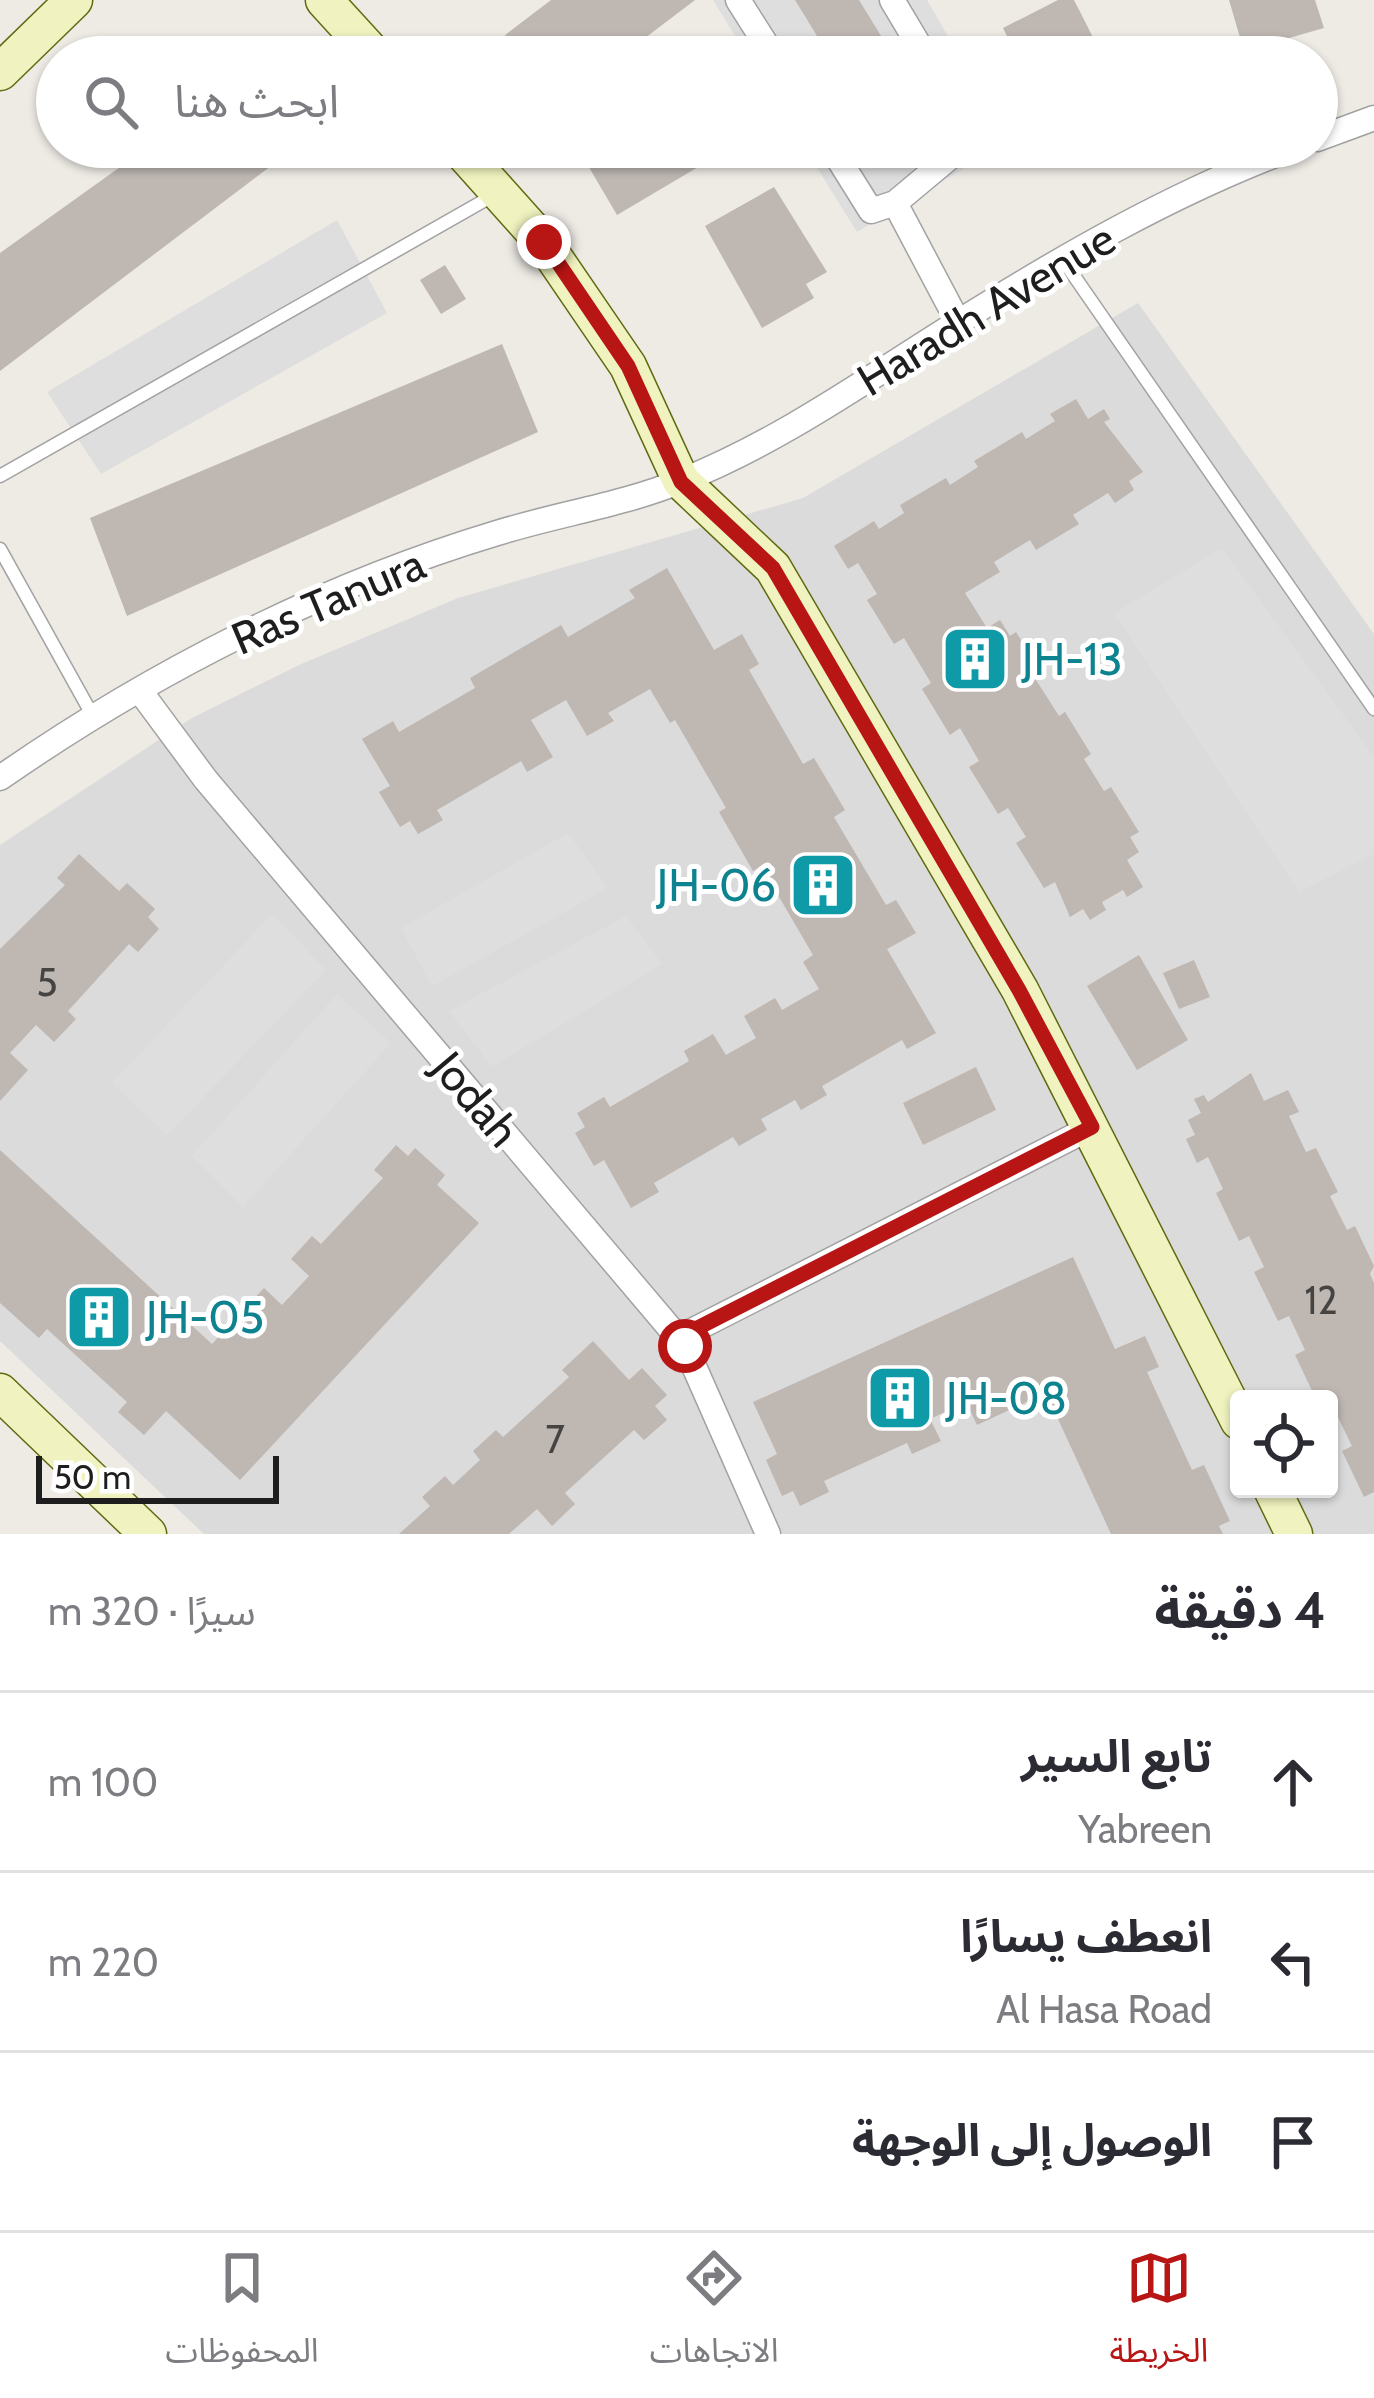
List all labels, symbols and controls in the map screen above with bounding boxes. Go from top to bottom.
search box [36,36,1338,168]
icon: search [78,69,144,135]
text: ابحث هنا [174,74,339,128]
street label: Haradh Avenue [848,211,1124,407]
route end [517,215,571,269]
street label: Ras Tanura [223,536,433,666]
building icon: JH-13 [940,624,1010,694]
place label: JH-13 [1021,632,1123,686]
building icon: JH-06 [788,850,858,920]
place label: JH-06 [656,858,776,912]
house number: 5 [36,958,58,1006]
street label: Jodah [420,1040,531,1157]
house number: 12 [1304,1276,1338,1324]
building icon: JH-05 [64,1282,134,1352]
place label: JH-05 [145,1290,264,1344]
route start [658,1319,712,1373]
building icon: JH-08 [865,1363,935,1433]
place label: JH-08 [945,1371,1067,1425]
map controls [1230,1390,1338,1498]
button: locate [1230,1390,1338,1498]
house number: 7 [545,1415,565,1463]
scale bar [36,1450,279,1503]
text: 50 m [54,1457,131,1497]
text: 4 دقيقة [1155,1579,1326,1641]
text: سيرًا · 320 m [48,1587,255,1635]
text: تابع السير [1021,1729,1212,1783]
icon: ahead [1260,1749,1326,1815]
text: 100 m [48,1758,158,1806]
text: Yabreen [1079,1805,1212,1853]
text: انعطف يسارًا [960,1909,1212,1963]
icon: left [1260,1929,1326,1995]
text: 220 m [48,1938,159,1986]
text: Al Hasa Road [996,1985,1212,2033]
icon: arrive [1260,2109,1326,2175]
text: الوصول إلى الوجهة [852,2113,1212,2167]
tab: المحفوظات [166,2245,319,2386]
tab: الاتجاهات [650,2245,779,2386]
tab: الخريطة [1110,2245,1208,2386]

